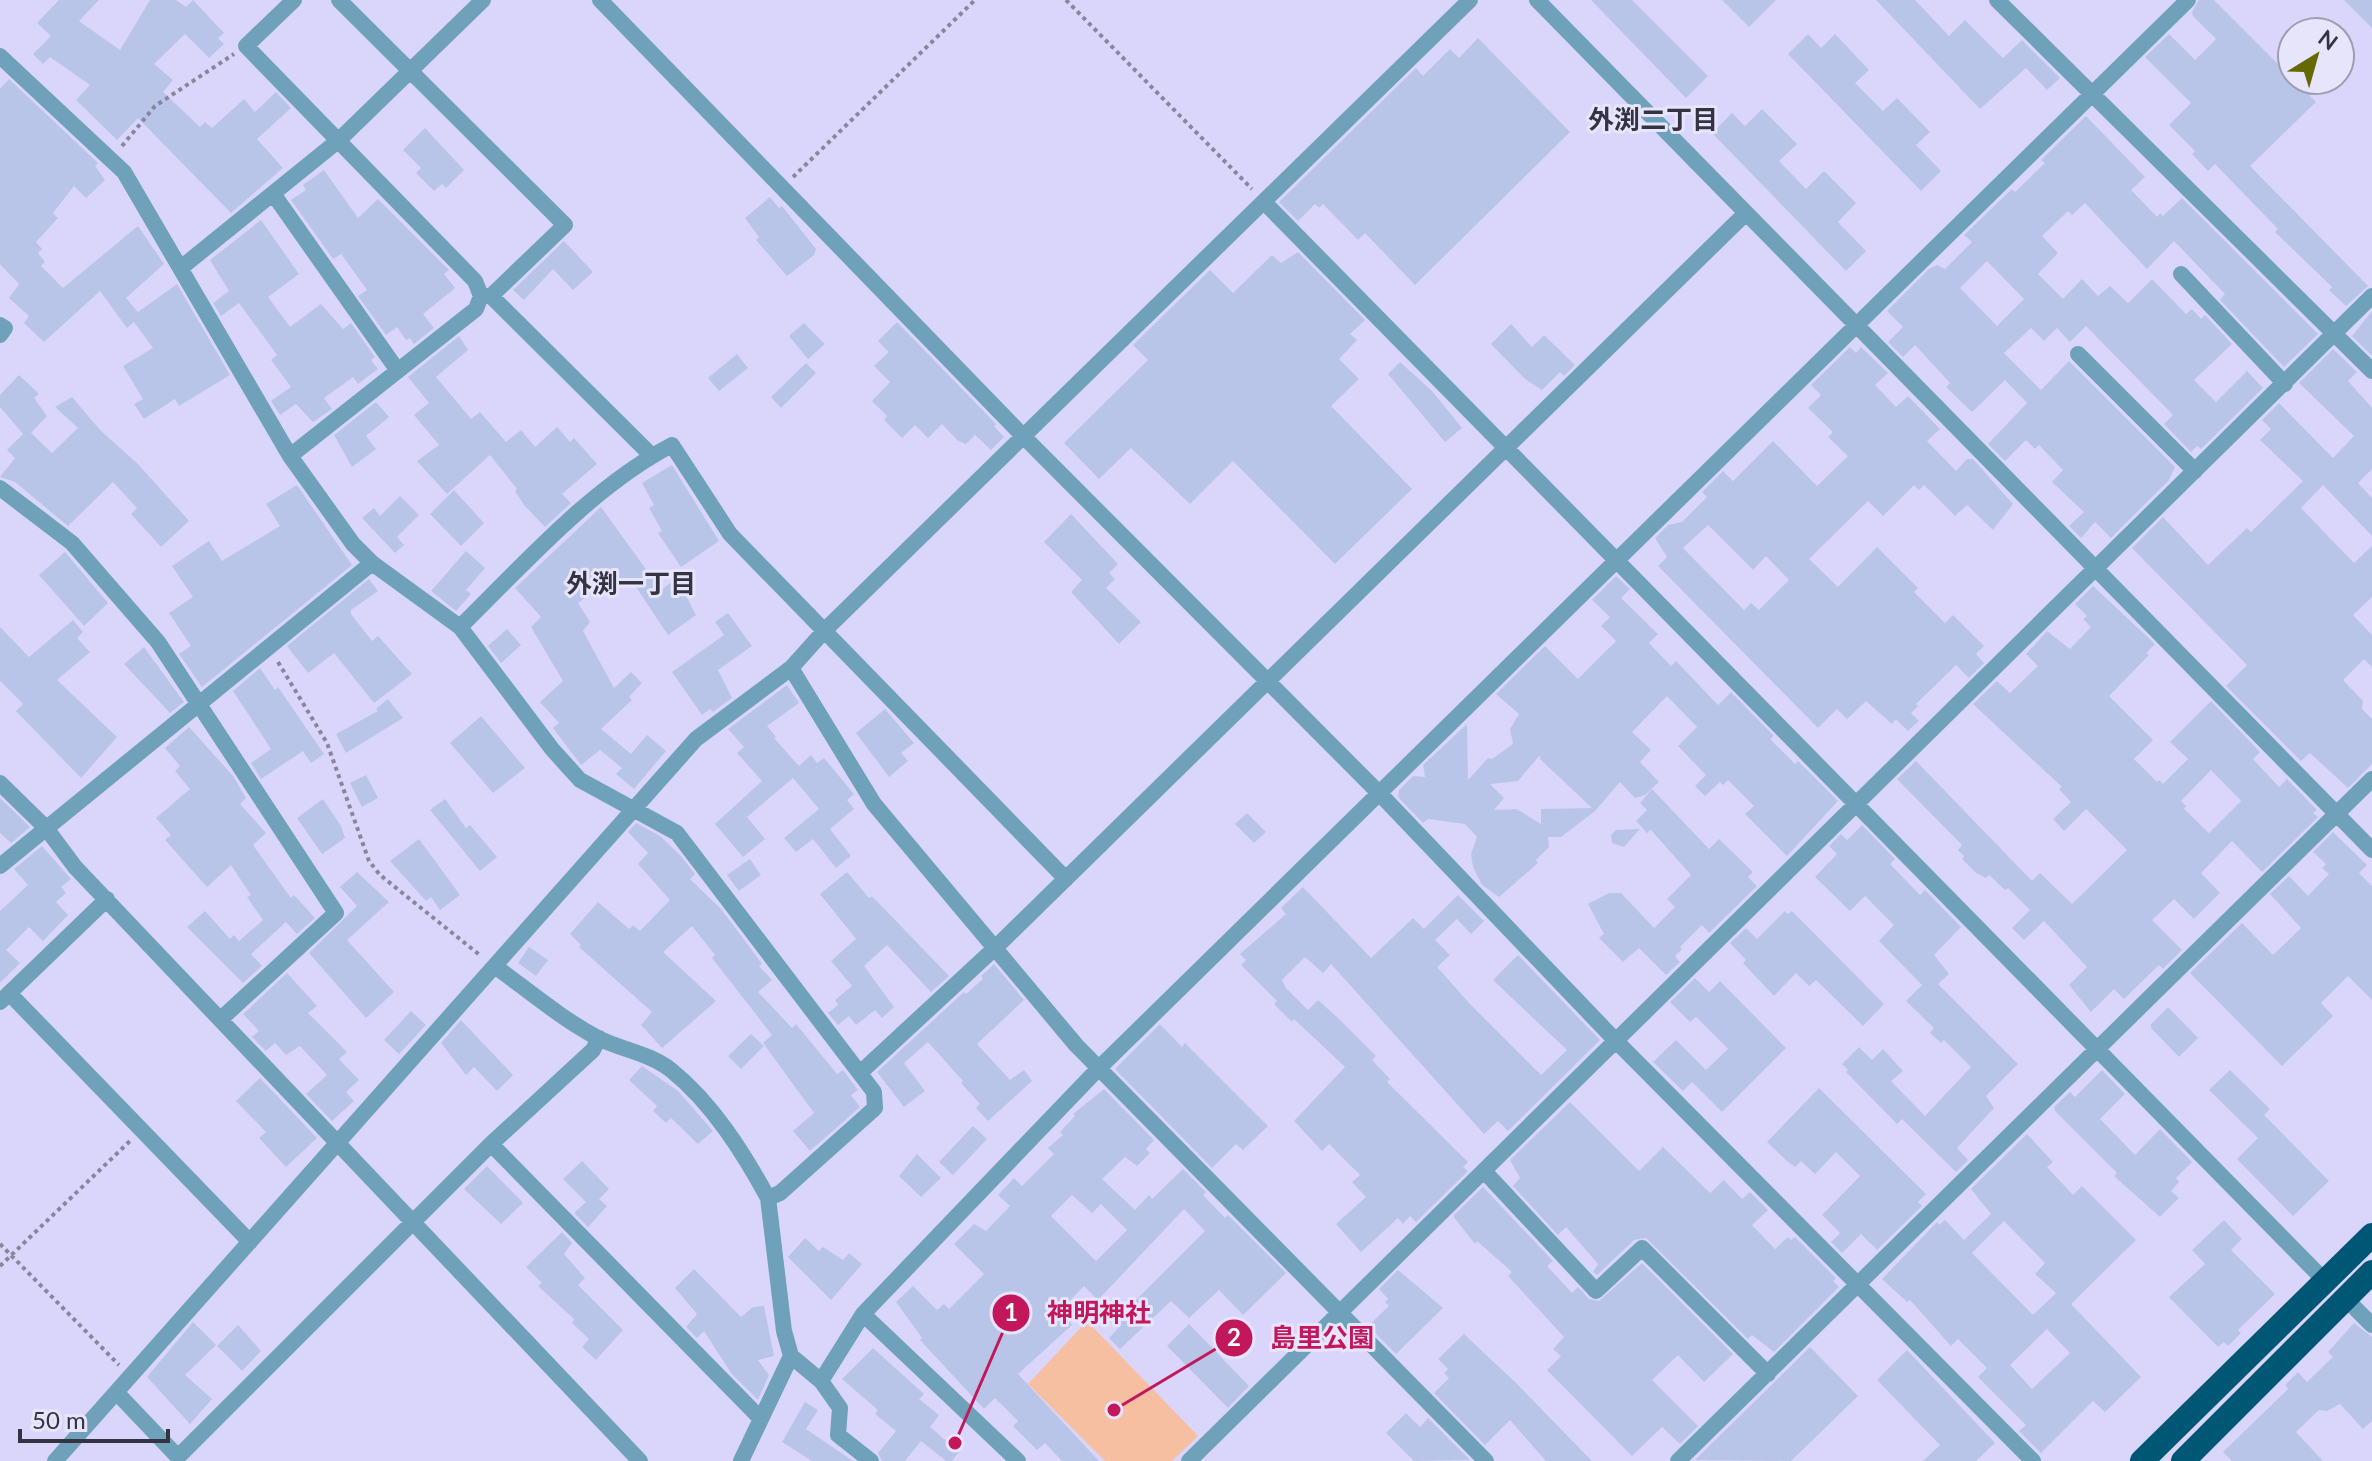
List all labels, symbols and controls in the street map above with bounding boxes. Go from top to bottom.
north arrow [2276,16,2356,96]
text: N [2313,24,2343,56]
district label: 外渕二丁目 [1588,103,1718,135]
district label: 外渕一丁目 [566,567,696,599]
callout: 神明神社 [991,1288,1167,1338]
text: 神明神社 [1047,1296,1151,1328]
text: 1 [1004,1297,1018,1326]
callout: 島里公園 [1214,1313,1390,1363]
text: 島里公園 [1270,1321,1374,1353]
text: 2 [1227,1322,1241,1351]
scale bar [20,1393,168,1443]
text: 50 m [32,1405,86,1434]

